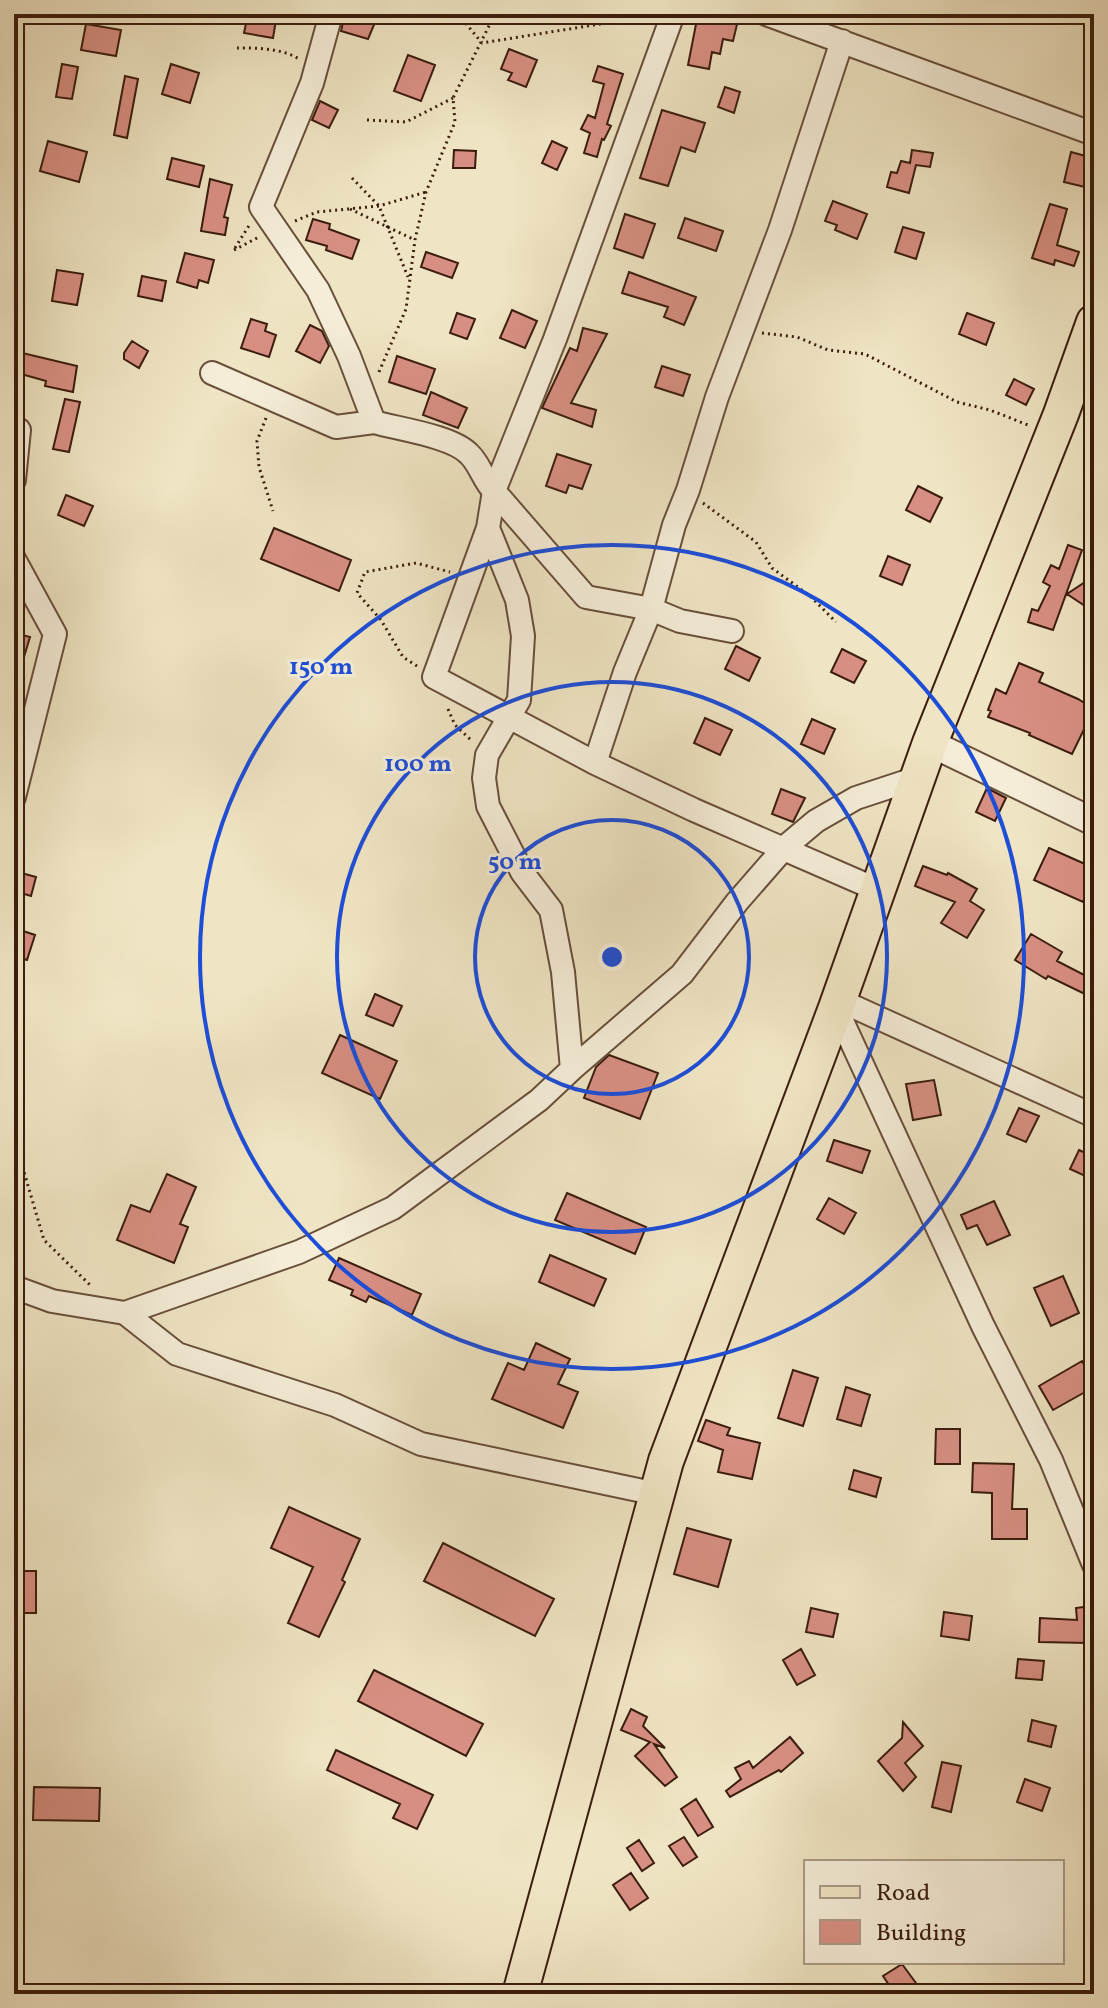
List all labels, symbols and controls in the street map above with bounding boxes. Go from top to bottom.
text: 150 m [289,651,353,685]
text: 100 m [384,748,452,782]
text: 50 m [488,846,542,880]
centre of rings [598,943,626,971]
legend [804,1860,1064,1964]
text: Road [876,1877,930,1911]
text: Building [876,1917,966,1951]

